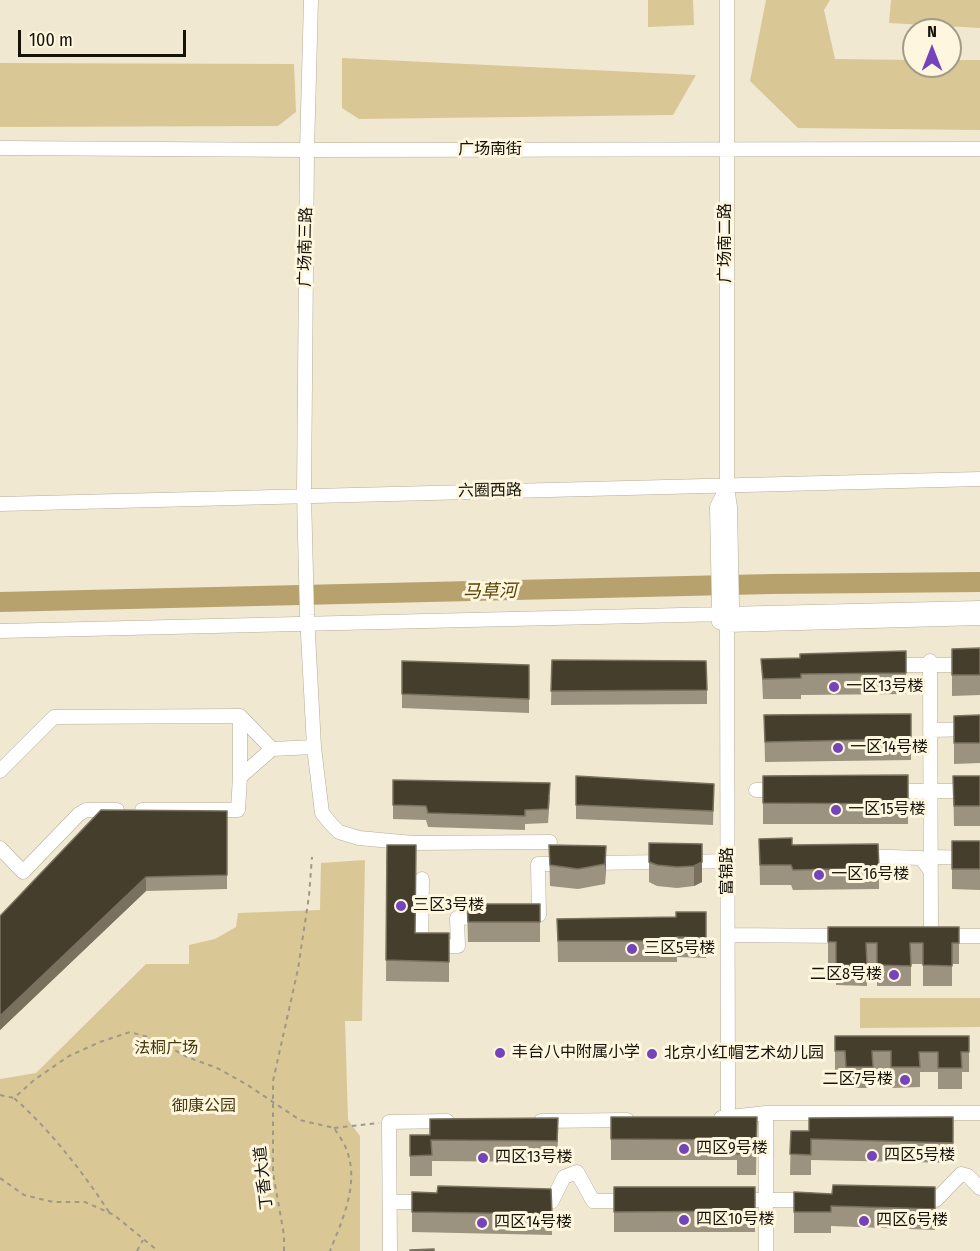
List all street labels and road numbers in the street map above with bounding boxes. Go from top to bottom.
street label: 广场南街 [458,140,522,160]
street label: 广场南二路 [716,203,736,283]
street label: 广场南三路 [296,207,316,287]
street label: 六圈西路 [458,481,522,501]
street label: 富锦路 [718,847,738,895]
street label: 丁香大道 [251,1145,277,1211]

